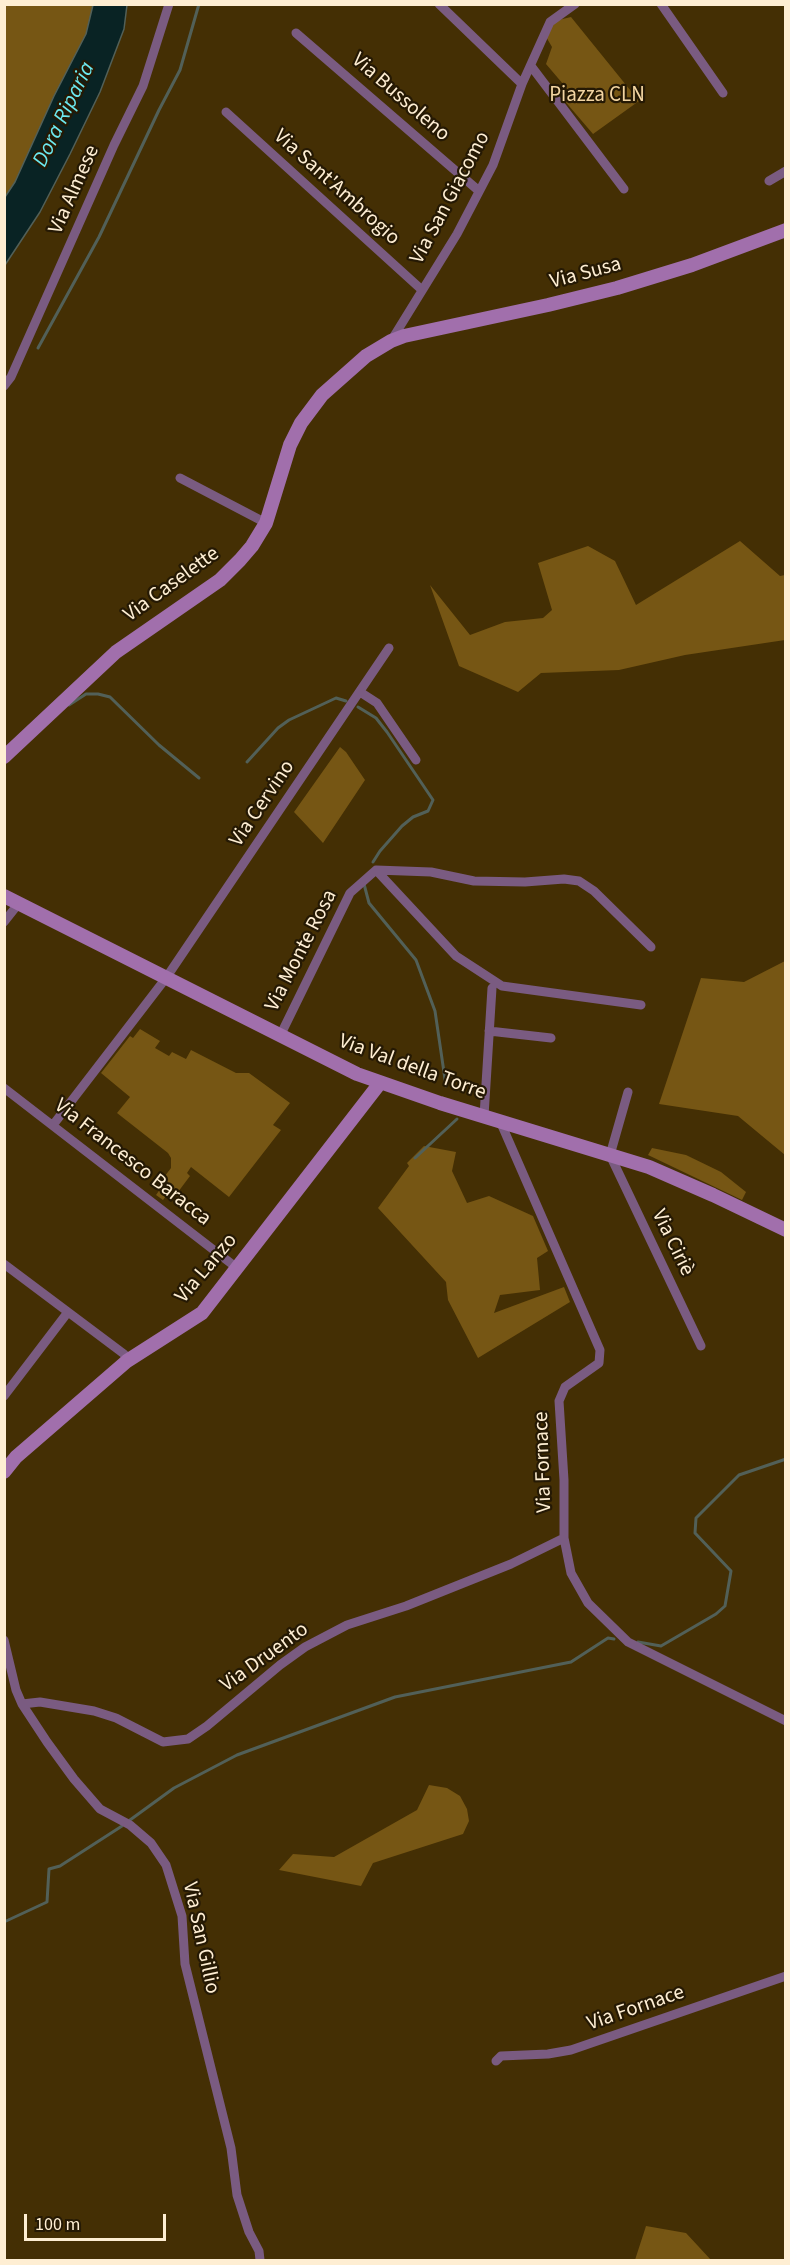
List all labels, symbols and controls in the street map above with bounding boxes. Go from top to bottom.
street label: Via Bussoleno [346,48,454,148]
water label: Dora Riparia [28,58,102,172]
park label: Piazza CLN [549,83,645,109]
street label: Via Sant'Ambrogio [268,125,404,251]
street label: Via San Giacomo [406,128,496,268]
street label: Via Almese [44,142,106,238]
street label: Via Susa [548,252,624,296]
street label: Via Caselette [119,542,225,628]
street label: Via Cervino [225,756,301,852]
street label: Via Monte Rosa [261,886,343,1016]
street label: Via Val della Torre [335,1030,489,1106]
street label: Via Francesco Baracca [49,1094,215,1232]
street label: Via Ciriè [645,1206,699,1280]
street label: Via Lanzo [171,1229,243,1309]
street label: Via Fornace [530,1411,558,1513]
street label: Via Druento [216,1618,314,1698]
street label: Via San Gillio [176,1880,224,1996]
street label: Via Fornace [584,1981,688,2037]
scale bar [27,2202,170,2240]
text: 100 m [35,2212,80,2237]

